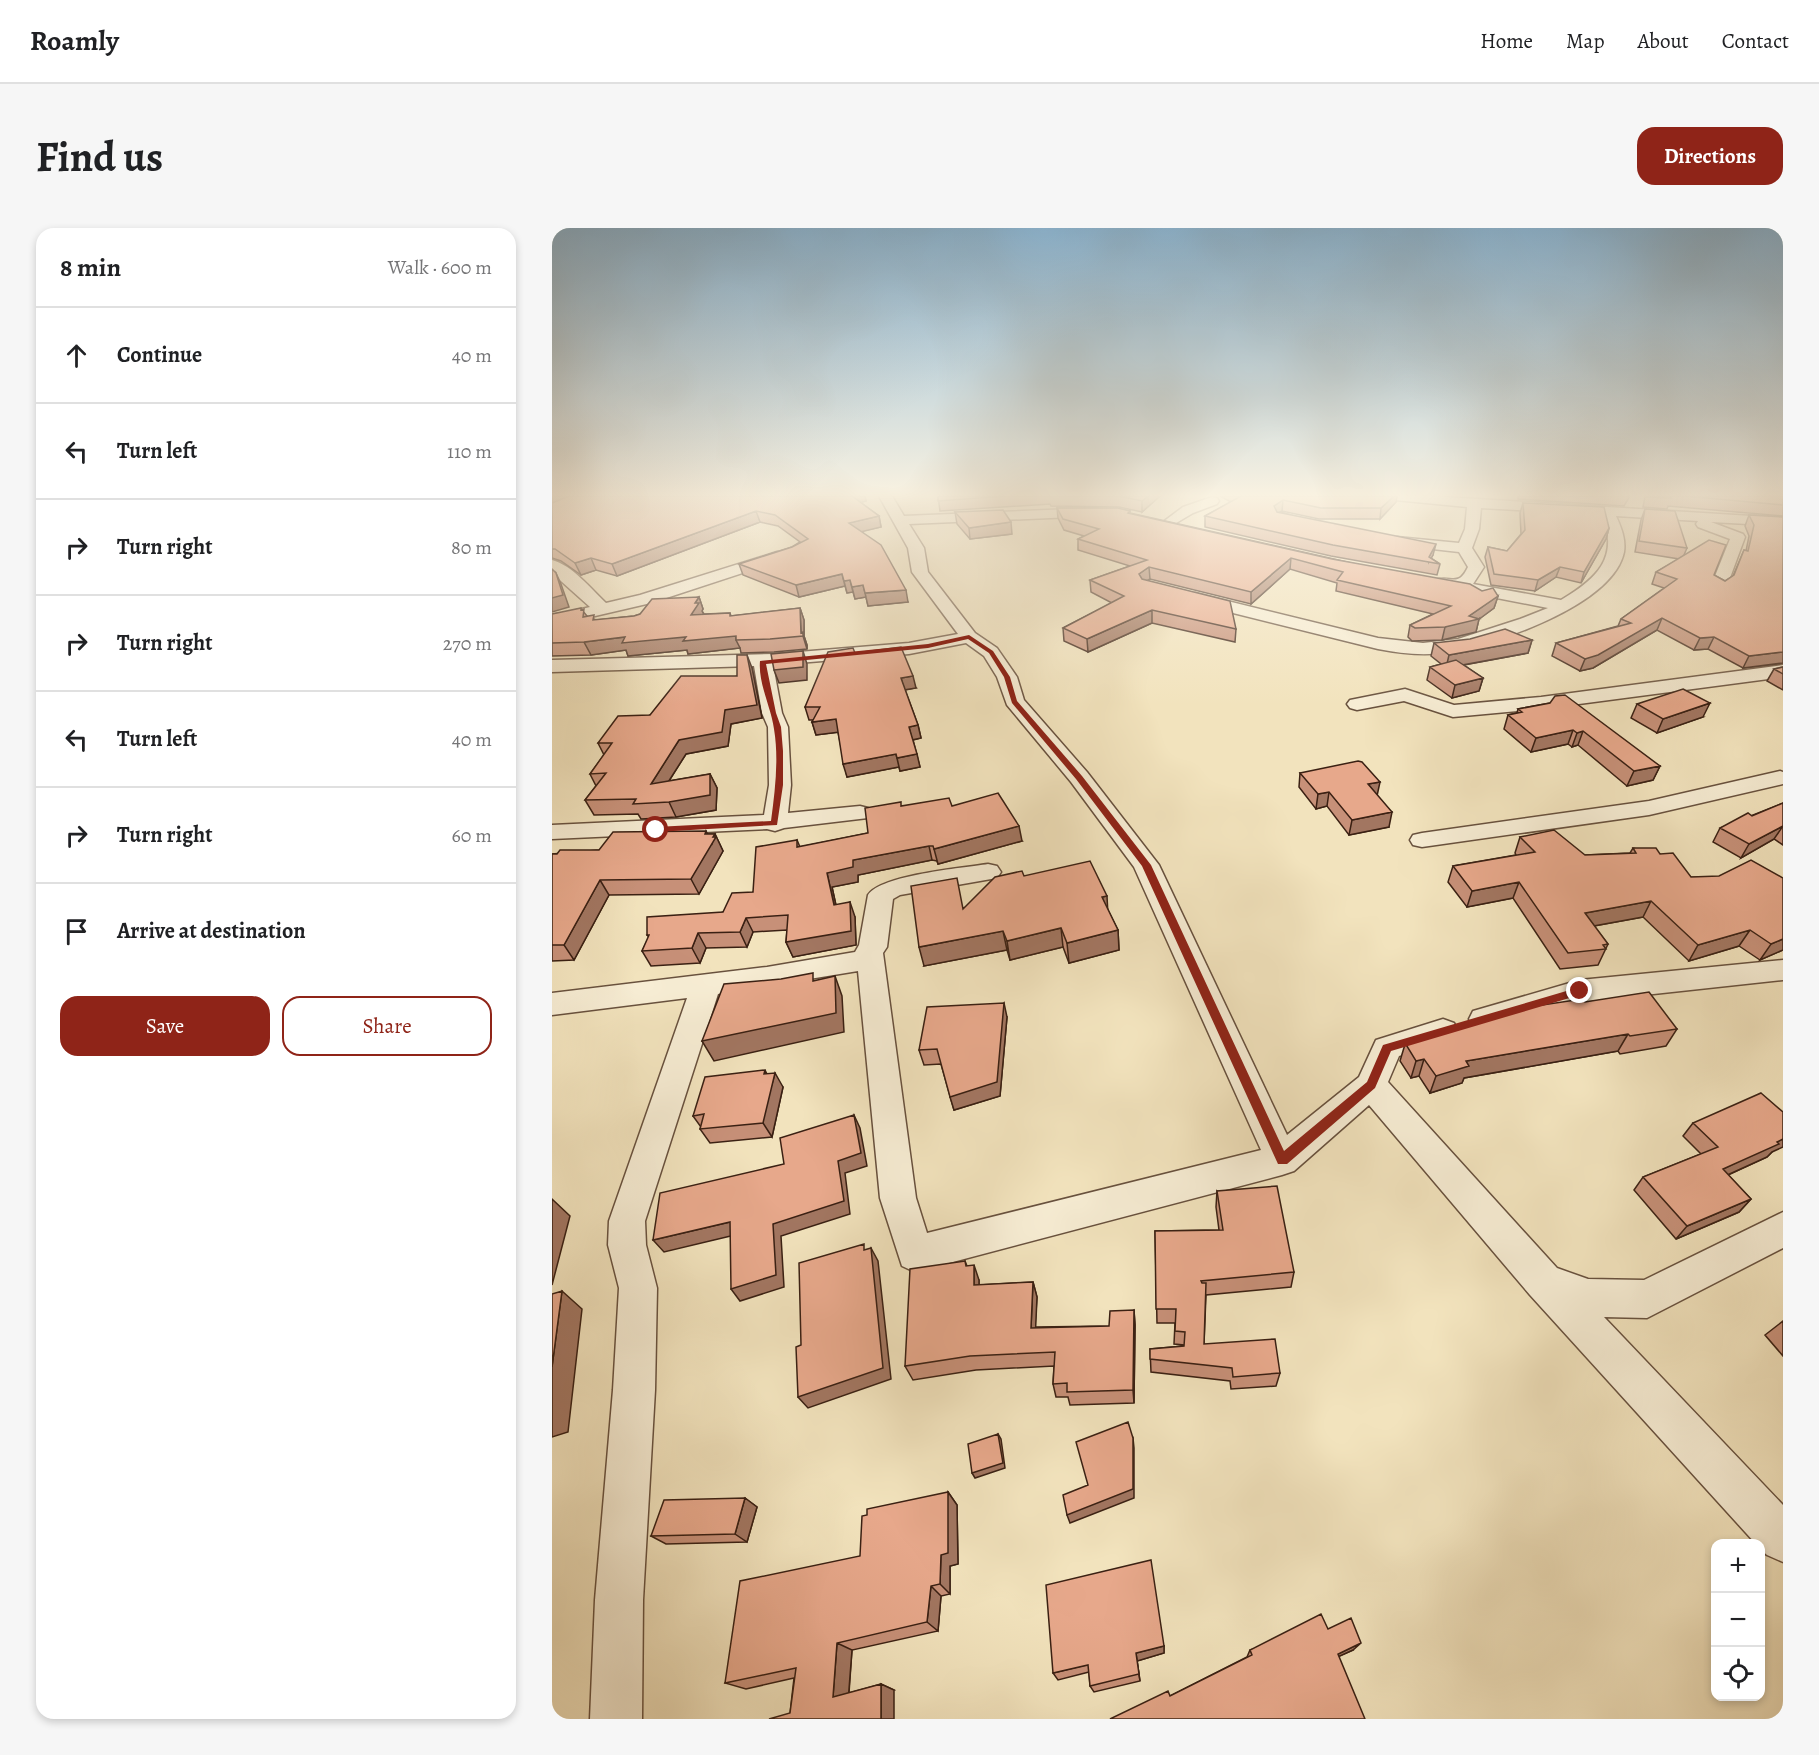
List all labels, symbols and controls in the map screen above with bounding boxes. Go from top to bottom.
text: Roamly [30,22,119,60]
text: Home [1480,27,1533,55]
text: Map [1566,27,1604,55]
text: About [1637,27,1689,55]
text: Contact [1722,27,1789,55]
button: Directions [1637,127,1783,185]
text: Find us [36,128,163,185]
text: 8 min [60,250,121,285]
text: Walk · 600 m [388,254,492,281]
icon: ahead [60,339,93,372]
text: Continue [117,340,202,370]
text: 40 m [452,342,492,369]
icon: left [60,435,93,468]
text: Turn left [117,436,197,466]
text: 110 m [447,438,492,465]
icon: right [60,531,93,564]
text: Turn right [117,532,213,562]
text: 80 m [451,534,492,561]
icon: right [60,627,93,660]
text: Turn right [117,628,213,658]
text: 270 m [443,630,492,657]
icon: left [60,723,93,756]
text: Turn left [117,724,197,754]
text: 40 m [452,726,492,753]
route start [642,816,668,842]
icon: right [60,819,93,852]
text: Turn right [117,820,213,850]
text: 60 m [452,822,492,849]
icon: arrive [60,915,93,948]
text: Arrive at destination [117,916,306,946]
route end [1566,977,1592,1003]
button: Save [60,996,270,1056]
button: Share [282,996,492,1056]
map controls [1711,1539,1765,1701]
button: + [1711,1539,1765,1593]
button: − [1711,1593,1765,1647]
button: locate [1711,1647,1765,1701]

